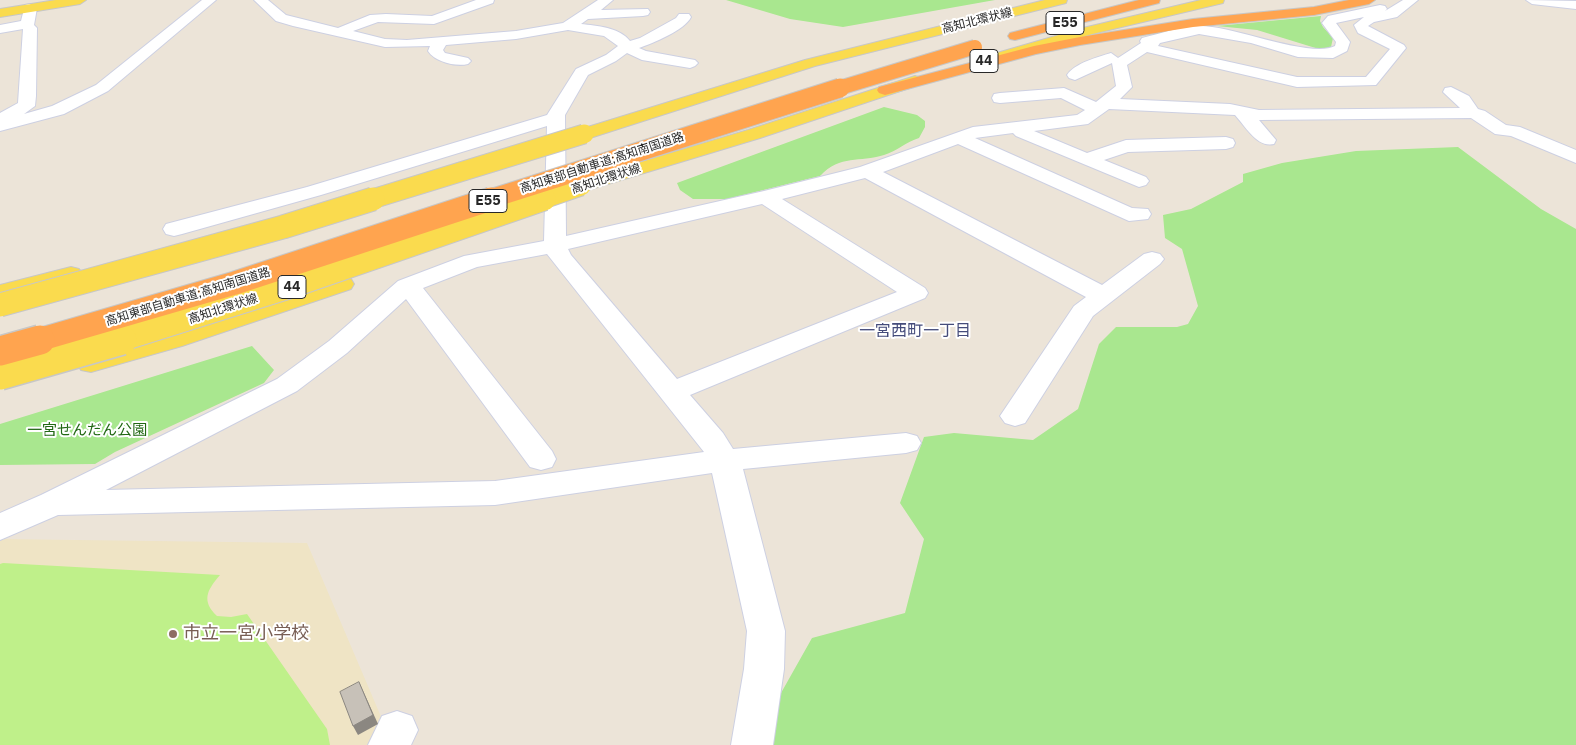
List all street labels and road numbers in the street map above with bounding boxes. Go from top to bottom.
street label: 高知北環状線 [940,5,1014,37]
road number: E55 [1046,12,1084,34]
road number: 44 [970,49,998,72]
street label: 高知東部自動車道;高知南国道路 [518,130,686,196]
street label: 高知北環状線 [570,161,642,197]
road number: E55 [469,190,507,212]
street label: 高知東部自動車道;高知南国道路 [104,265,272,329]
road number: 44 [278,276,306,298]
street label: 高知北環状線 [187,291,259,327]

